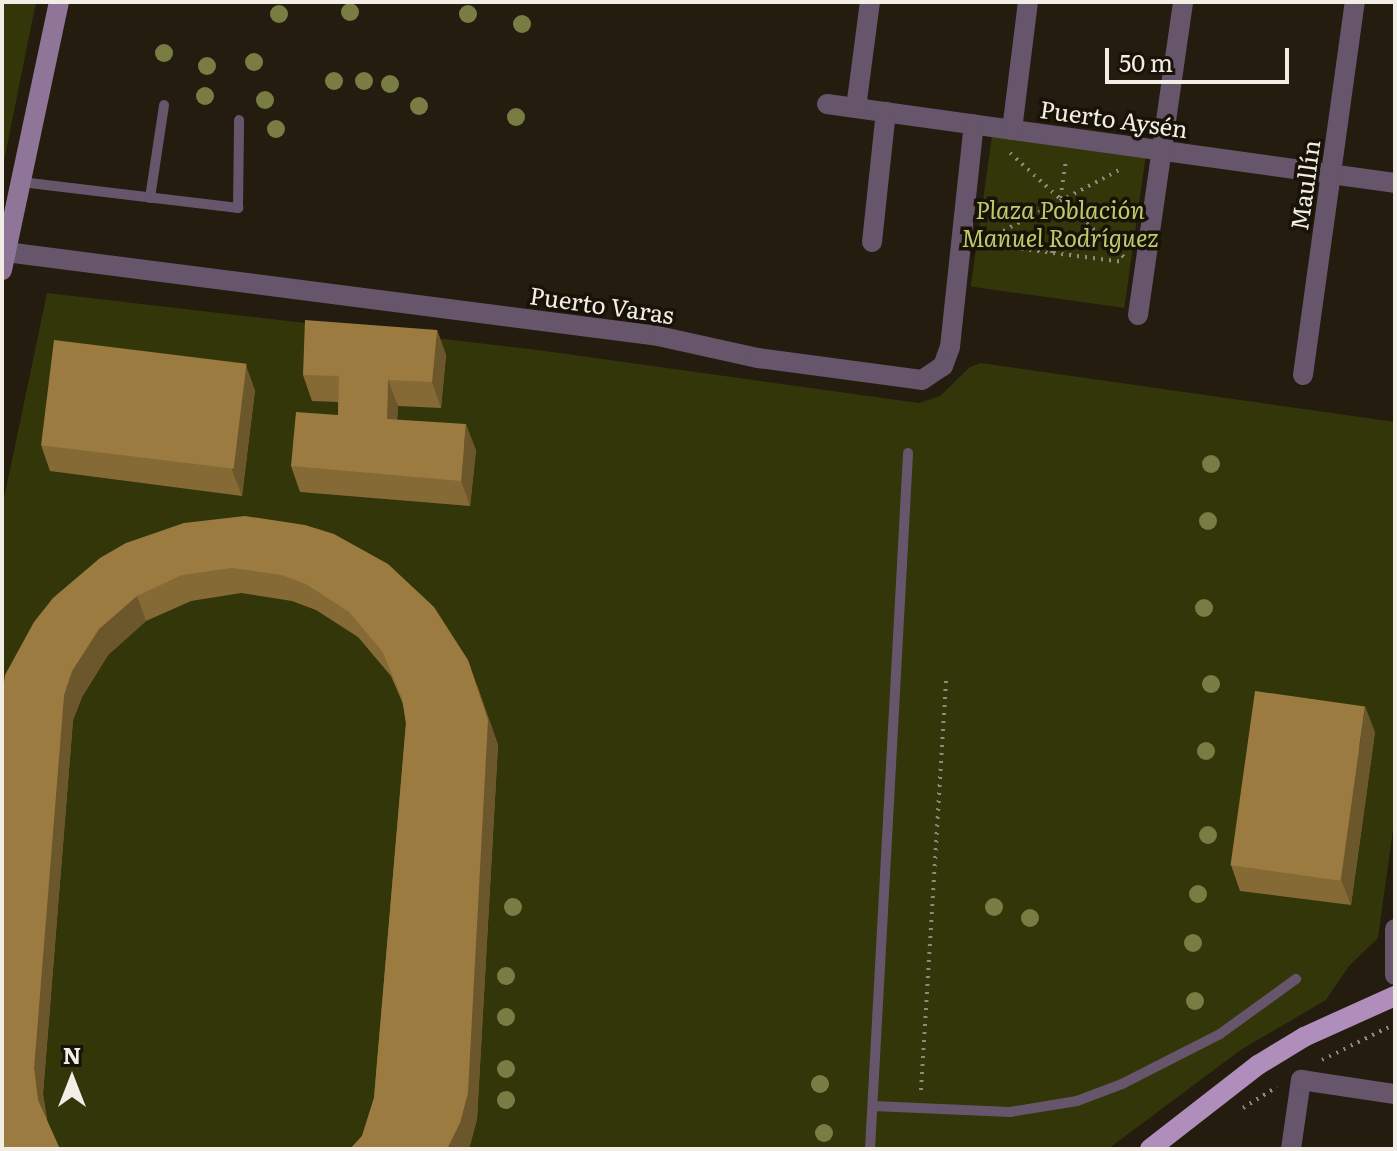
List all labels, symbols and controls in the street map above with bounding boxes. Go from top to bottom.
scale bar [1109,32,1293,82]
text: 50 m [1119,44,1173,79]
street label: Puerto Aysén [1038,93,1190,143]
street label: Maullín [1283,138,1325,232]
park label: Plaza Población Manuel Rodríguez [962,195,1158,251]
street label: Puerto Varas [528,280,676,328]
text: N [63,1038,81,1071]
north arrow [32,1039,112,1119]

